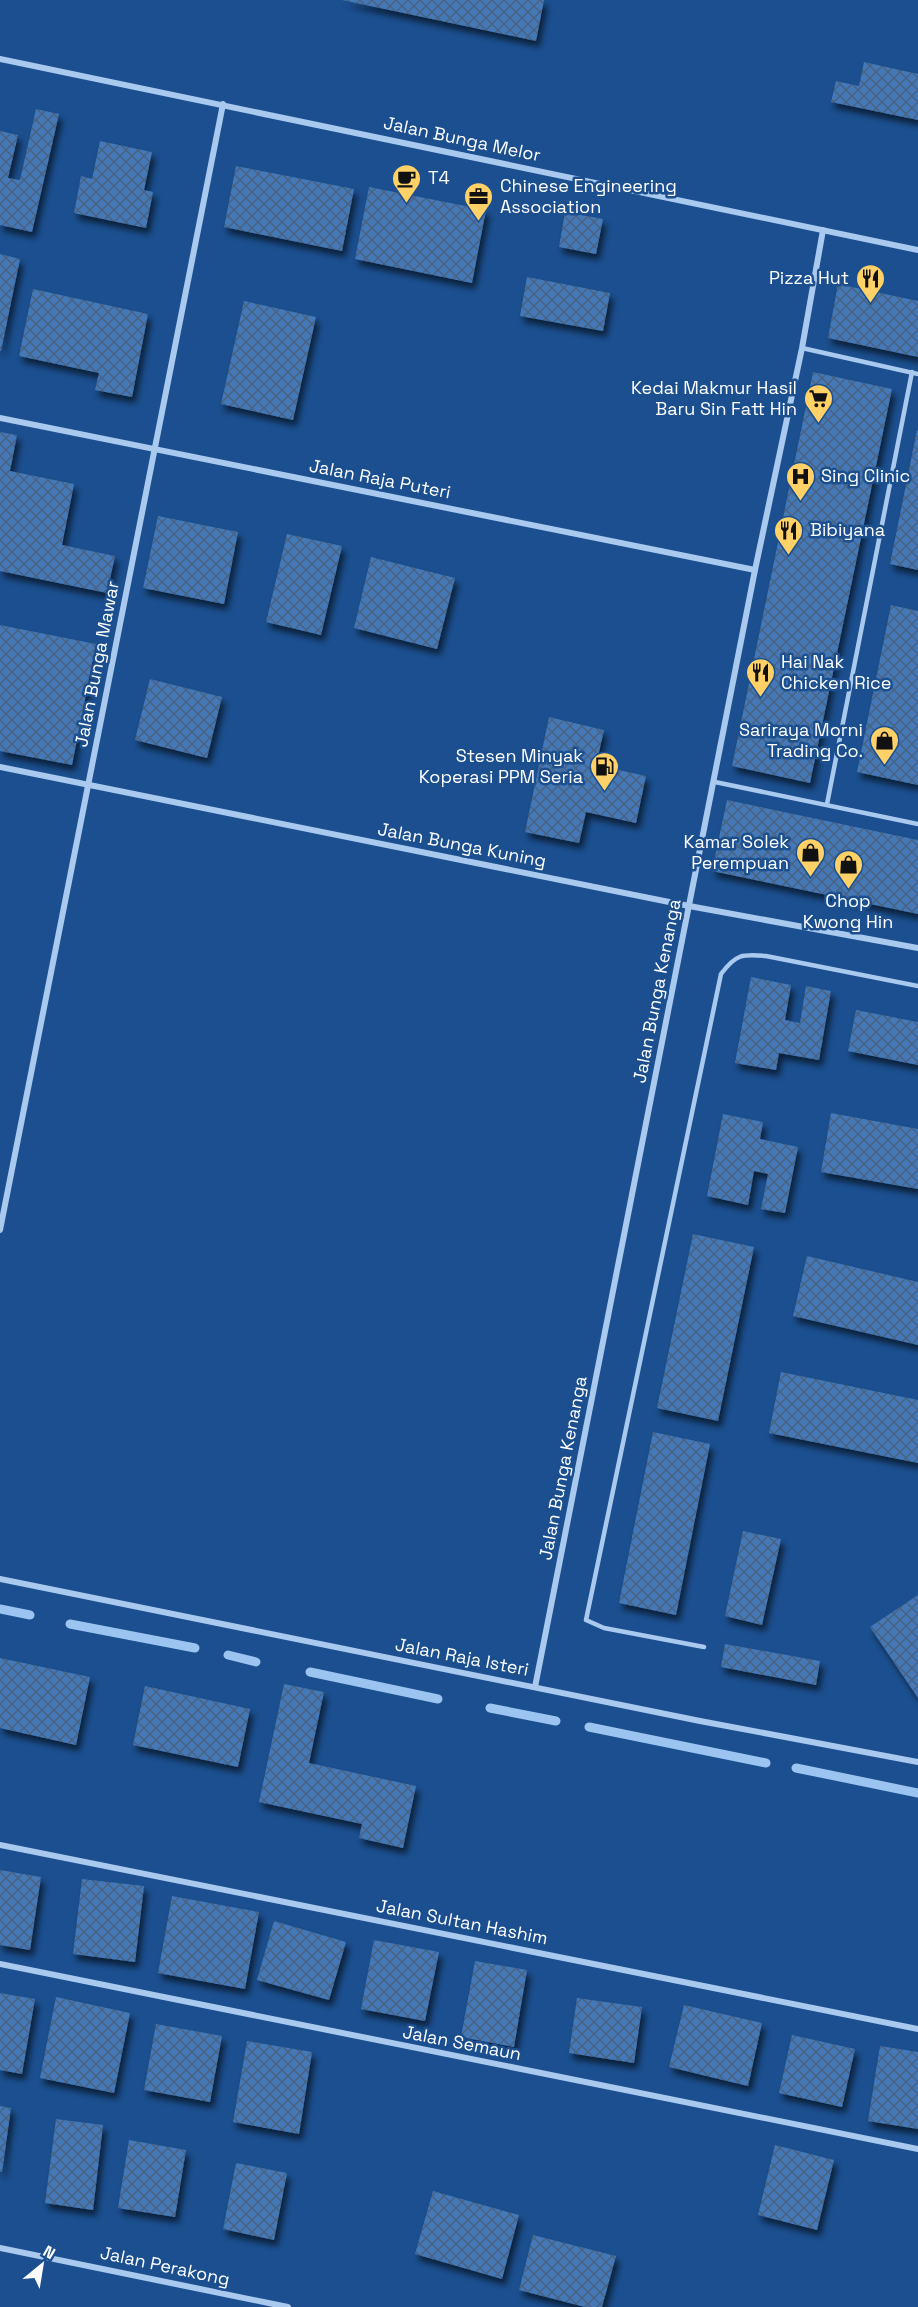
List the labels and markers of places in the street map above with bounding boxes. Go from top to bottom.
cafe icon: T4 [391,162,423,204]
place label: T4 [428,166,450,189]
place label: Chinese Engineering Association [500,174,677,218]
office icon: Chinese Engineering Association [463,180,495,222]
restaurant icon: Pizza Hut [854,262,886,304]
place label: Pizza Hut [769,266,849,289]
place label: Kedai Makmur Hasil Baru Sin Fatt Hin [631,376,797,420]
supermarket icon: Kedai Makmur Hasil Baru Sin Fatt Hin [802,382,834,424]
hospital icon: Sing Clinic [784,460,816,502]
place label: Sing Clinic [821,464,910,487]
restaurant icon: Bibiyana [773,514,805,556]
place label: Bibiyana [810,518,885,541]
place label: Hai Nak Chicken Rice [781,650,891,694]
restaurant icon: Hai Nak Chicken Rice [744,656,776,698]
place label: Sariraya Morni Trading Co. [739,718,863,762]
shop icon: Sariraya Morni Trading Co. [868,724,900,766]
place label: Stesen Minyak Koperasi PPM Seria [419,744,583,788]
fuel station icon: Stesen Minyak Koperasi PPM Seria [588,750,620,792]
place label: Kamar Solek Perempuan [684,830,789,874]
shop icon: Kamar Solek Perempuan [794,836,826,878]
shop icon: Chop Kwong Hin [832,848,864,890]
place label: Chop Kwong Hin [803,889,893,933]

